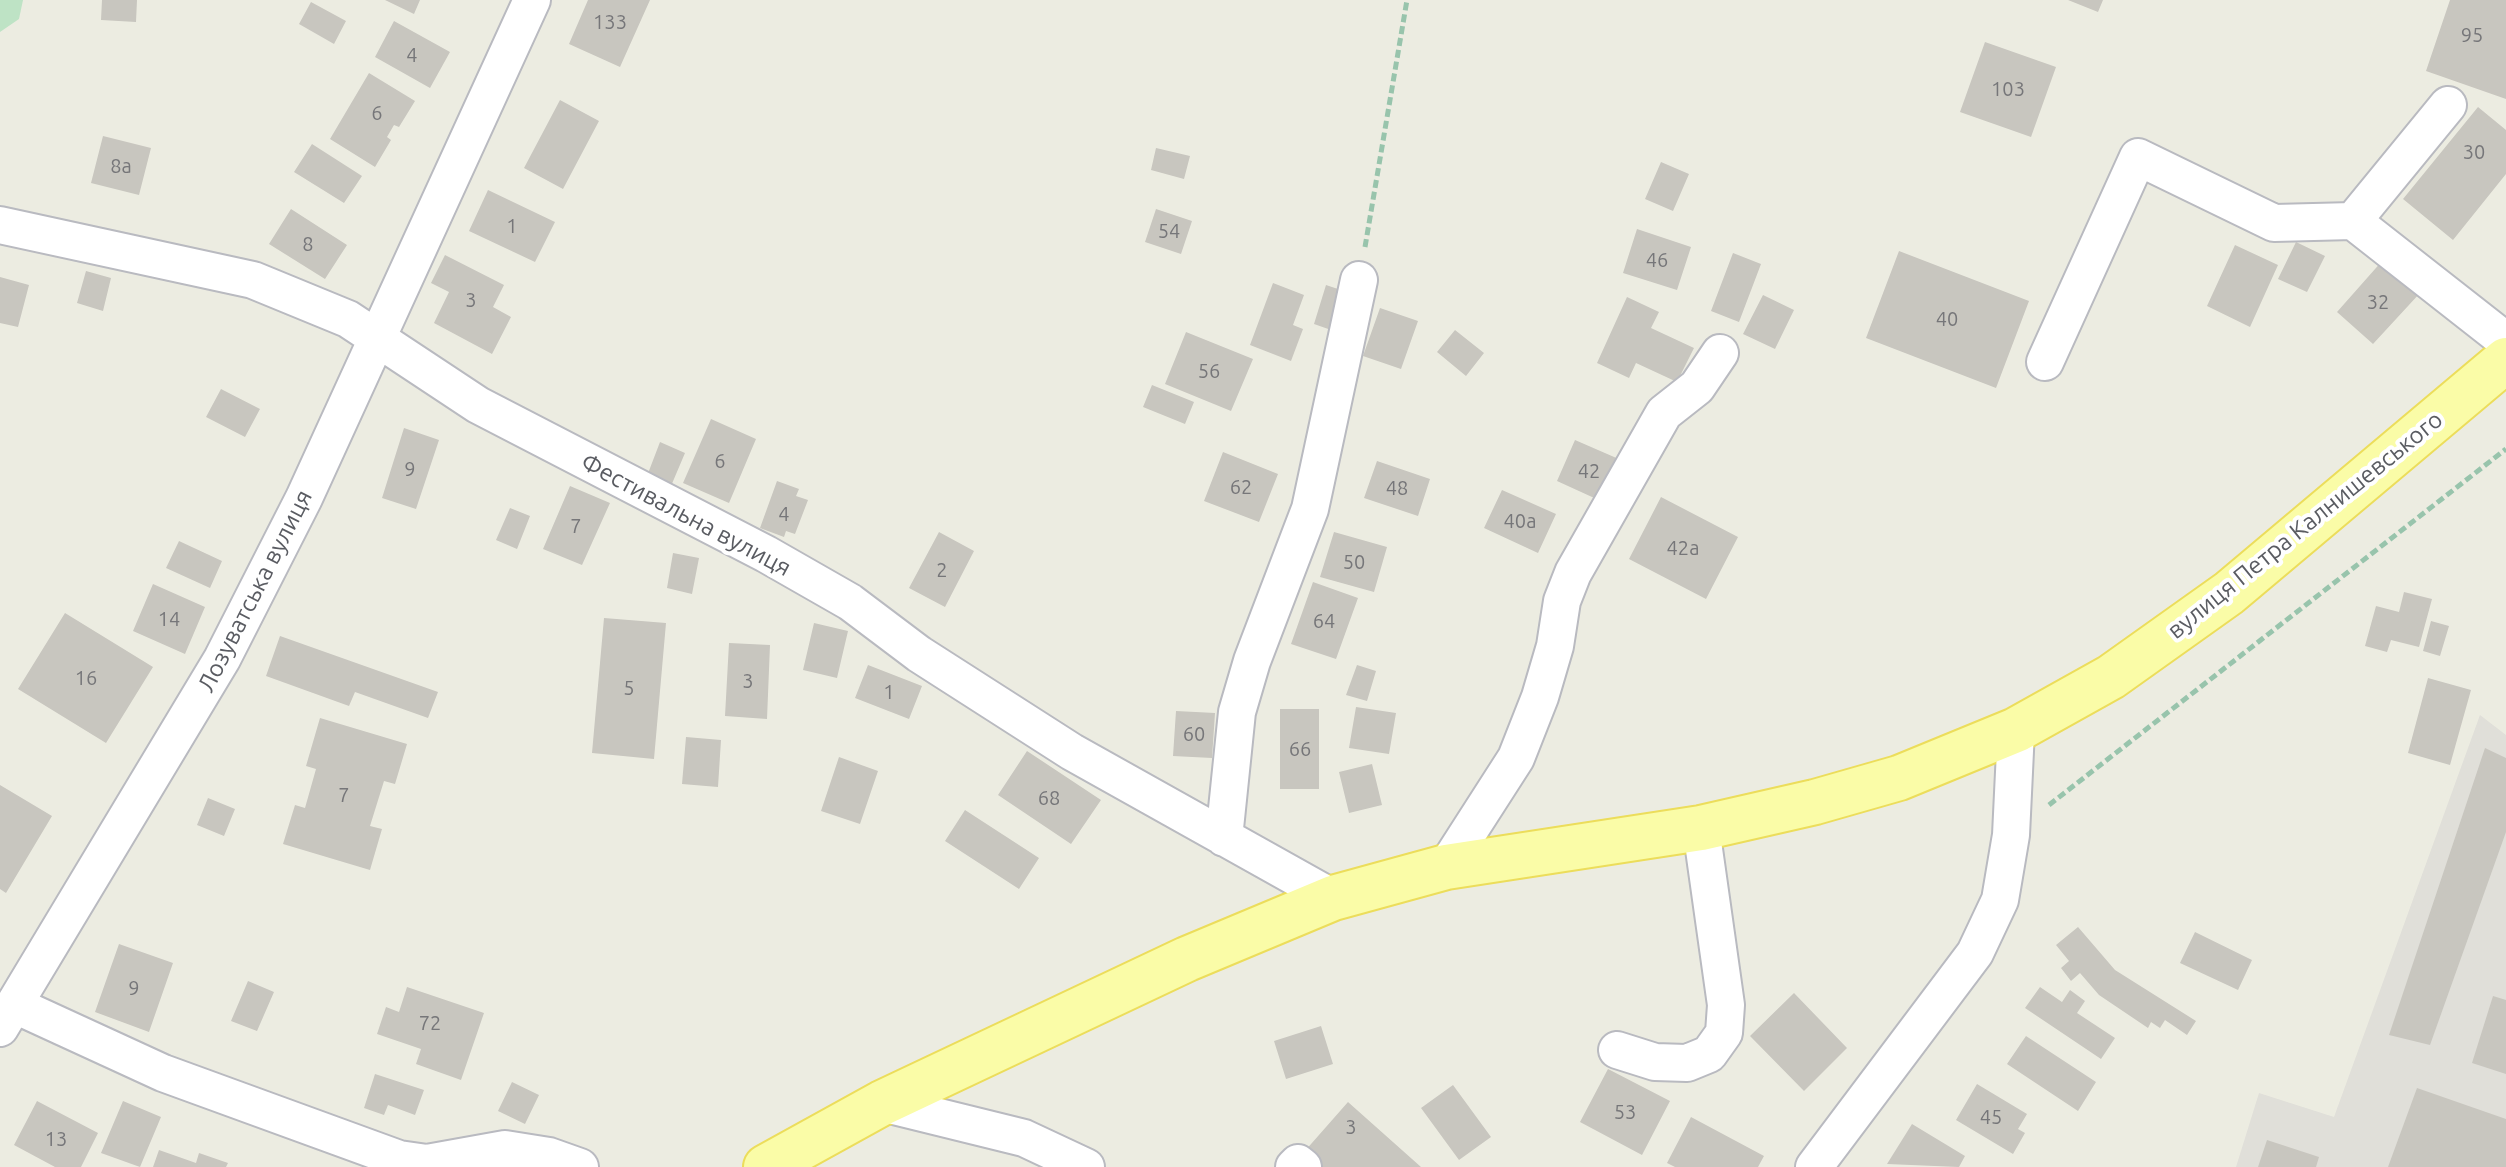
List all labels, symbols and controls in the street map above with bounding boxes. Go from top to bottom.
house number: 133 [593,10,627,34]
house number: 95 [2461,23,2483,47]
house number: 4 [406,43,418,67]
house number: 103 [1991,77,2025,101]
house number: 6 [371,101,383,125]
house number: 30 [2463,140,2485,164]
house number: 8а [110,154,132,178]
house number: 1 [506,214,518,238]
house number: 54 [1158,219,1180,243]
house number: 8 [302,232,314,256]
house number: 46 [1646,248,1668,272]
house number: 3 [465,288,477,312]
house number: 32 [2367,290,2389,314]
house number: 40 [1936,307,1958,331]
house number: 56 [1198,359,1220,383]
street label: вулиця Петра Калнишевського [2162,405,2448,645]
street label: Фестивальна вулиця [576,447,796,583]
house number: 6 [714,449,726,473]
house number: 9 [404,457,416,481]
house number: 42 [1578,459,1600,483]
house number: 62 [1230,475,1252,499]
house number: 48 [1386,476,1408,500]
street label: Лозуватська вулиця [192,485,318,697]
house number: 4 [778,502,790,526]
house number: 40а [1504,509,1536,533]
house number: 7 [570,514,582,538]
house number: 42а [1667,536,1699,560]
house number: 50 [1343,550,1365,574]
house number: 2 [936,558,948,582]
house number: 14 [158,607,180,631]
house number: 64 [1313,609,1335,633]
house number: 16 [75,666,97,690]
house number: 3 [742,669,754,693]
house number: 5 [623,676,635,700]
house number: 1 [883,680,895,704]
house number: 60 [1183,722,1205,746]
house number: 66 [1289,737,1311,761]
house number: 7 [338,783,350,807]
house number: 68 [1038,786,1060,810]
house number: 9 [128,976,140,1000]
house number: 72 [419,1011,441,1035]
house number: 53 [1614,1100,1636,1124]
house number: 45 [1980,1105,2002,1129]
house number: 3 [1345,1115,1357,1139]
house number: 13 [45,1127,67,1151]

